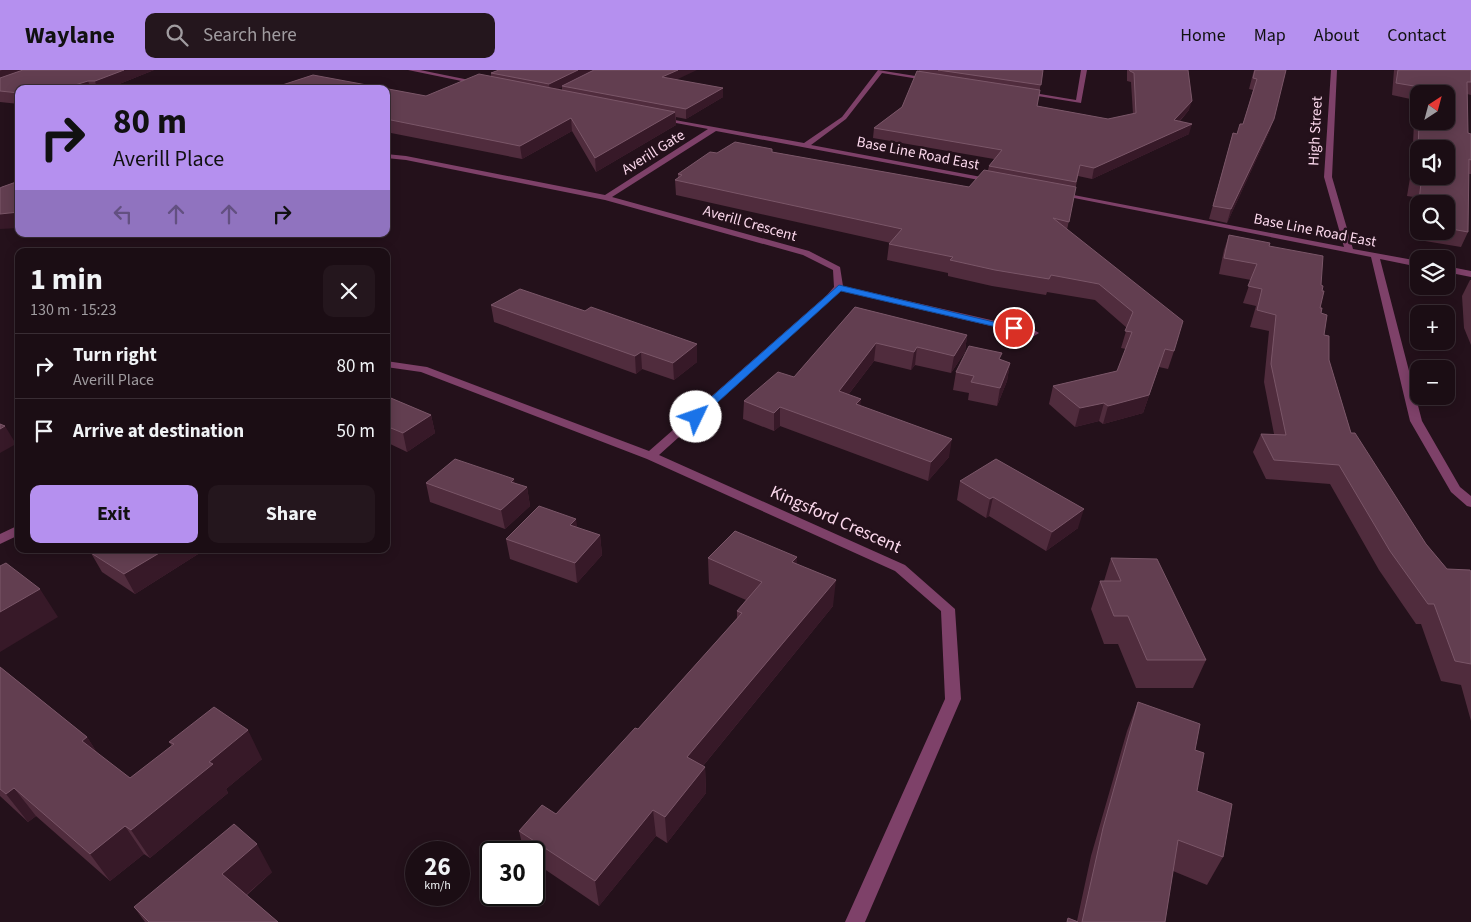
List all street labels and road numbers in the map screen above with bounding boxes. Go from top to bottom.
street label: High Street [1303,96,1328,166]
street label: Averill Gate [618,125,689,180]
street label: Base Line Road East [855,131,981,176]
street label: Averill Crescent [701,200,799,247]
street label: Base Line Road East [1252,208,1378,253]
street label: Kingsford Crescent [766,479,905,560]

